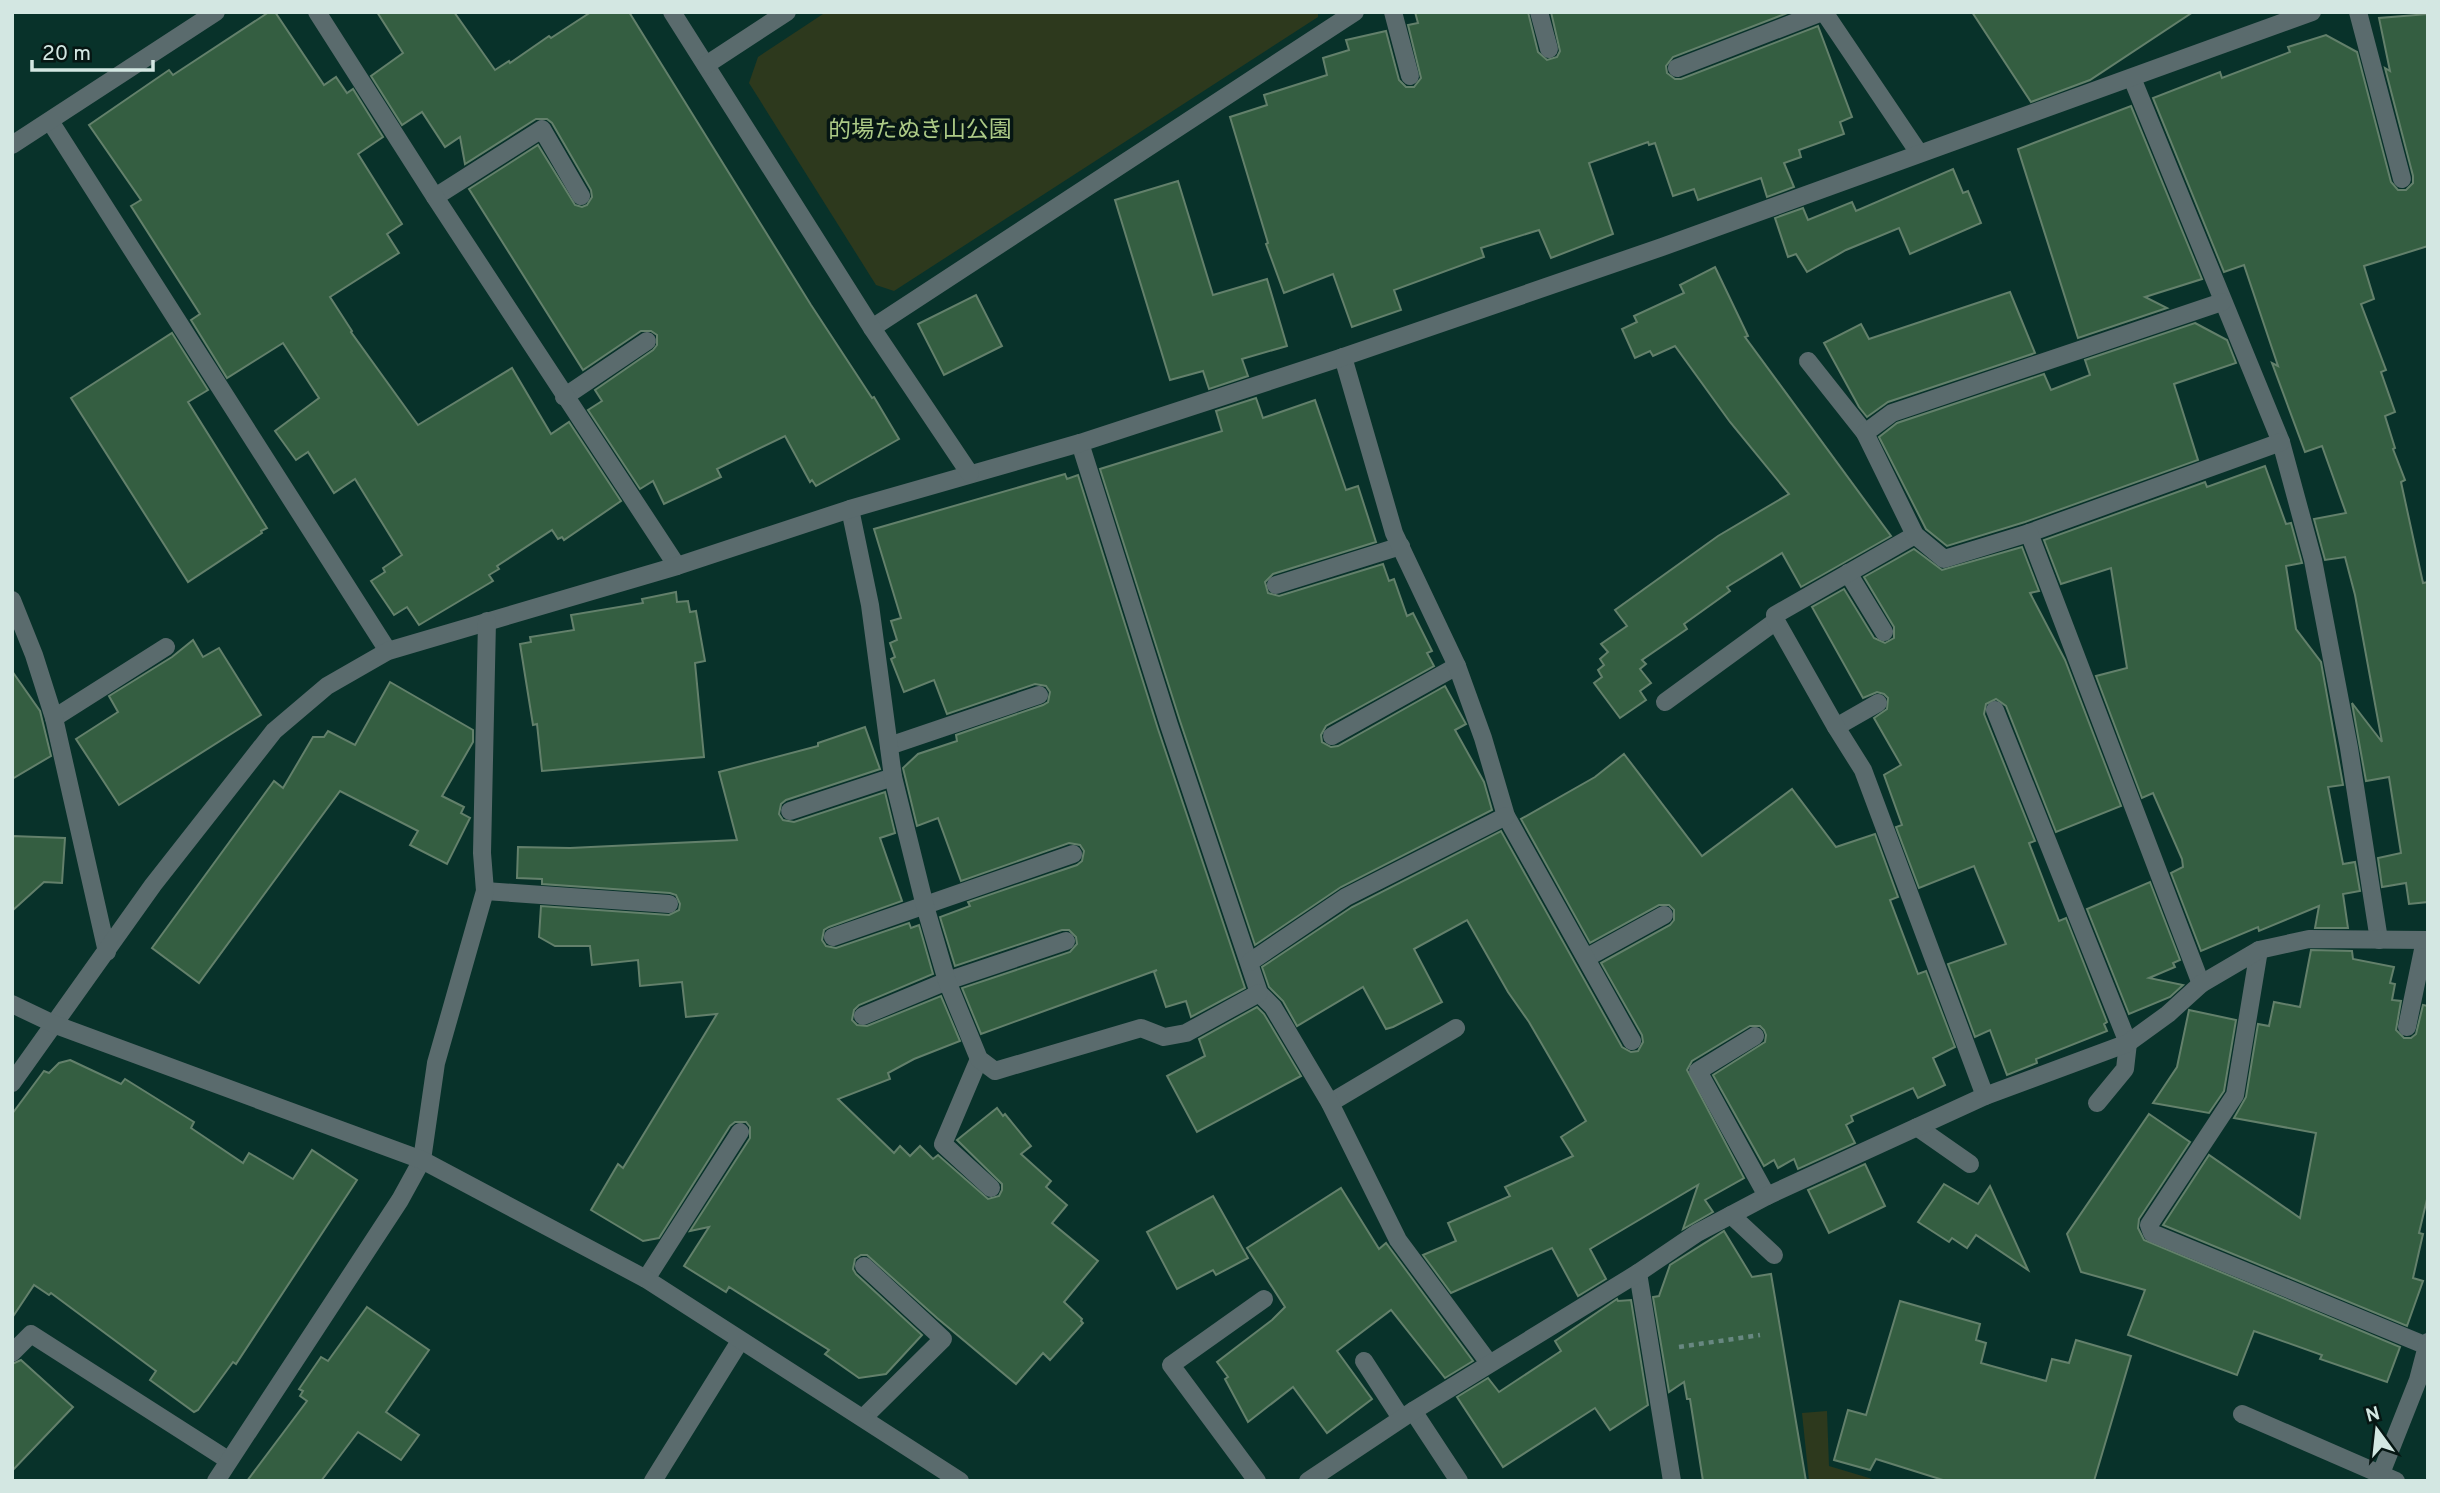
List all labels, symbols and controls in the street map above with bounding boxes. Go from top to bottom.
scale bar [32,28,152,72]
text: 20 m [42,41,91,68]
park label: 的場たぬき山公園 [828,117,1012,146]
north arrow [2342,1395,2412,1465]
text: N [2363,1402,2383,1429]

